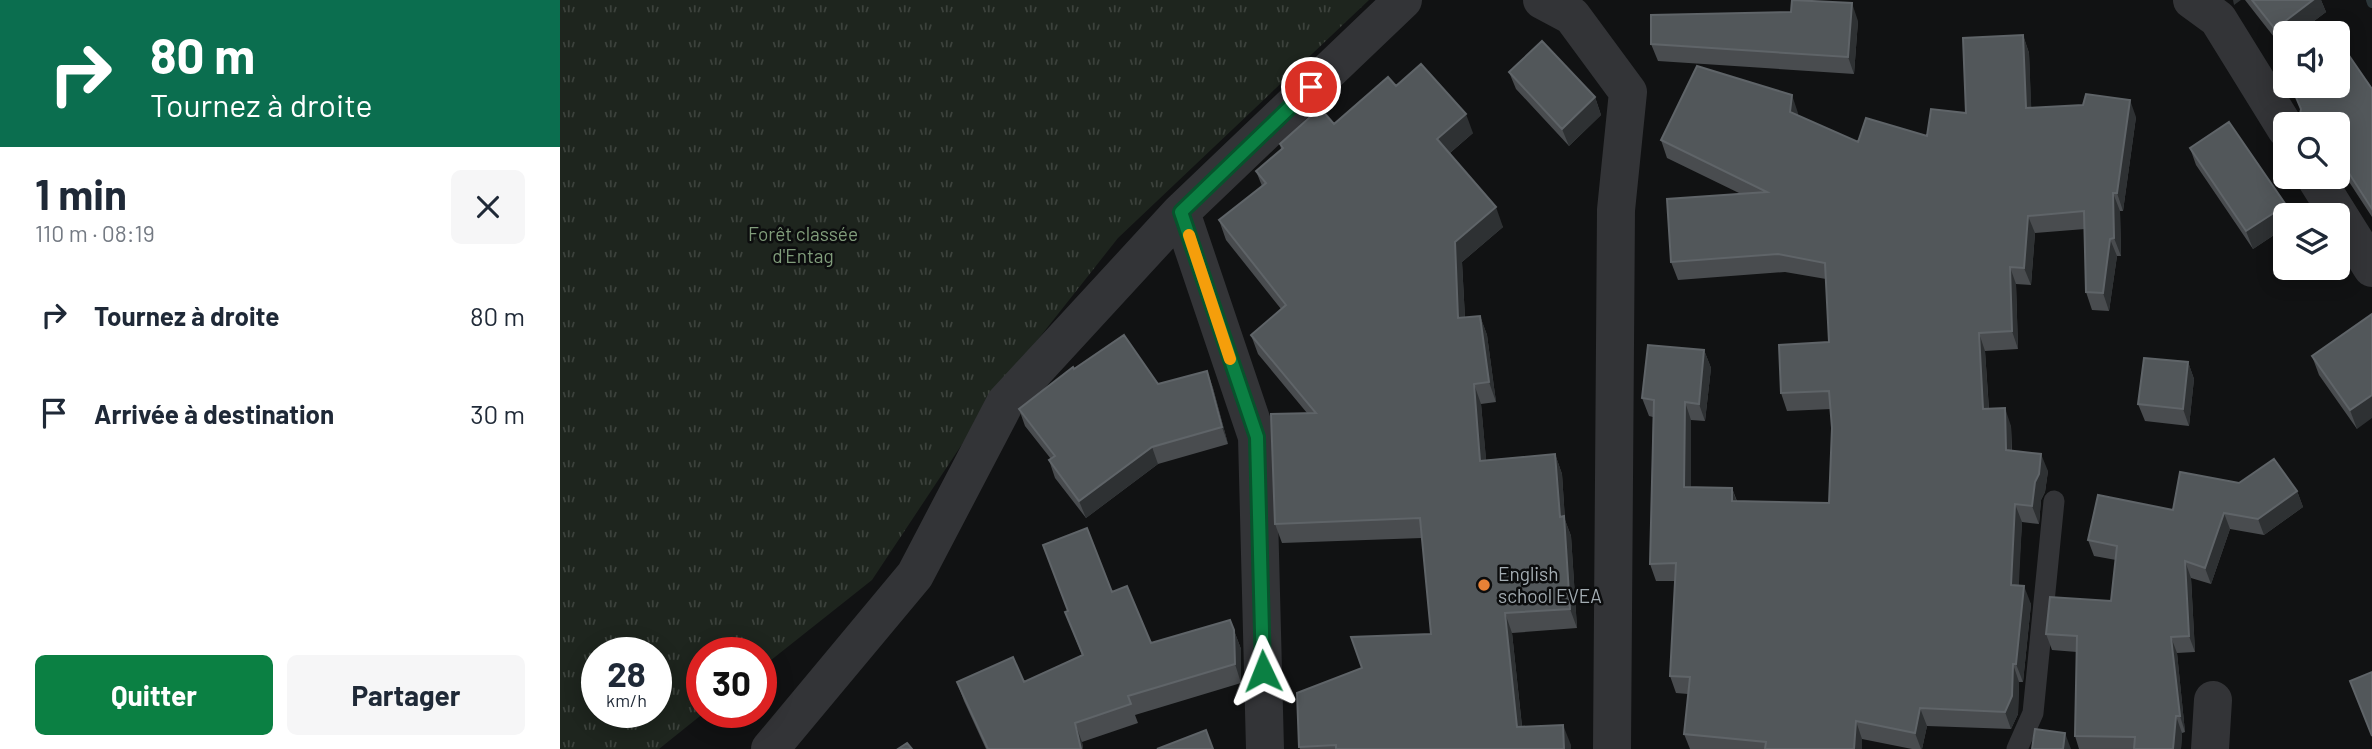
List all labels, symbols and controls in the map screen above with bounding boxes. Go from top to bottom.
map controls [2273,21,2350,280]
button: sound [2273,21,2350,98]
text: 80 m [150,25,255,84]
icon: right [35,28,126,119]
pin [1281,57,1341,117]
icon: arrive [1292,68,1330,106]
text: Tournez à droite [150,85,372,123]
button: search [2273,112,2350,189]
text: 1 min [35,168,127,218]
button: close [451,170,525,244]
button: layers [2273,203,2350,280]
text: 110 m · 08:19 [35,219,155,247]
park label: Forêt classée d'Entag [748,222,858,267]
icon: right [35,296,73,334]
text: Tournez à droite [94,300,279,331]
text: 80 m [470,300,525,331]
icon: arrive [35,394,73,432]
text: Arrivée à destination [94,398,334,429]
text: 30 m [470,398,525,429]
place label: English school EVEA [1498,562,1602,607]
marker: English school EVEA [1476,577,1492,593]
position arrow [1226,634,1300,708]
speed limit sign: 30 [686,637,777,728]
text: 28 [607,652,646,694]
button: Quitter [35,655,273,735]
button: Partager [287,655,525,735]
text: km/h [606,689,647,711]

